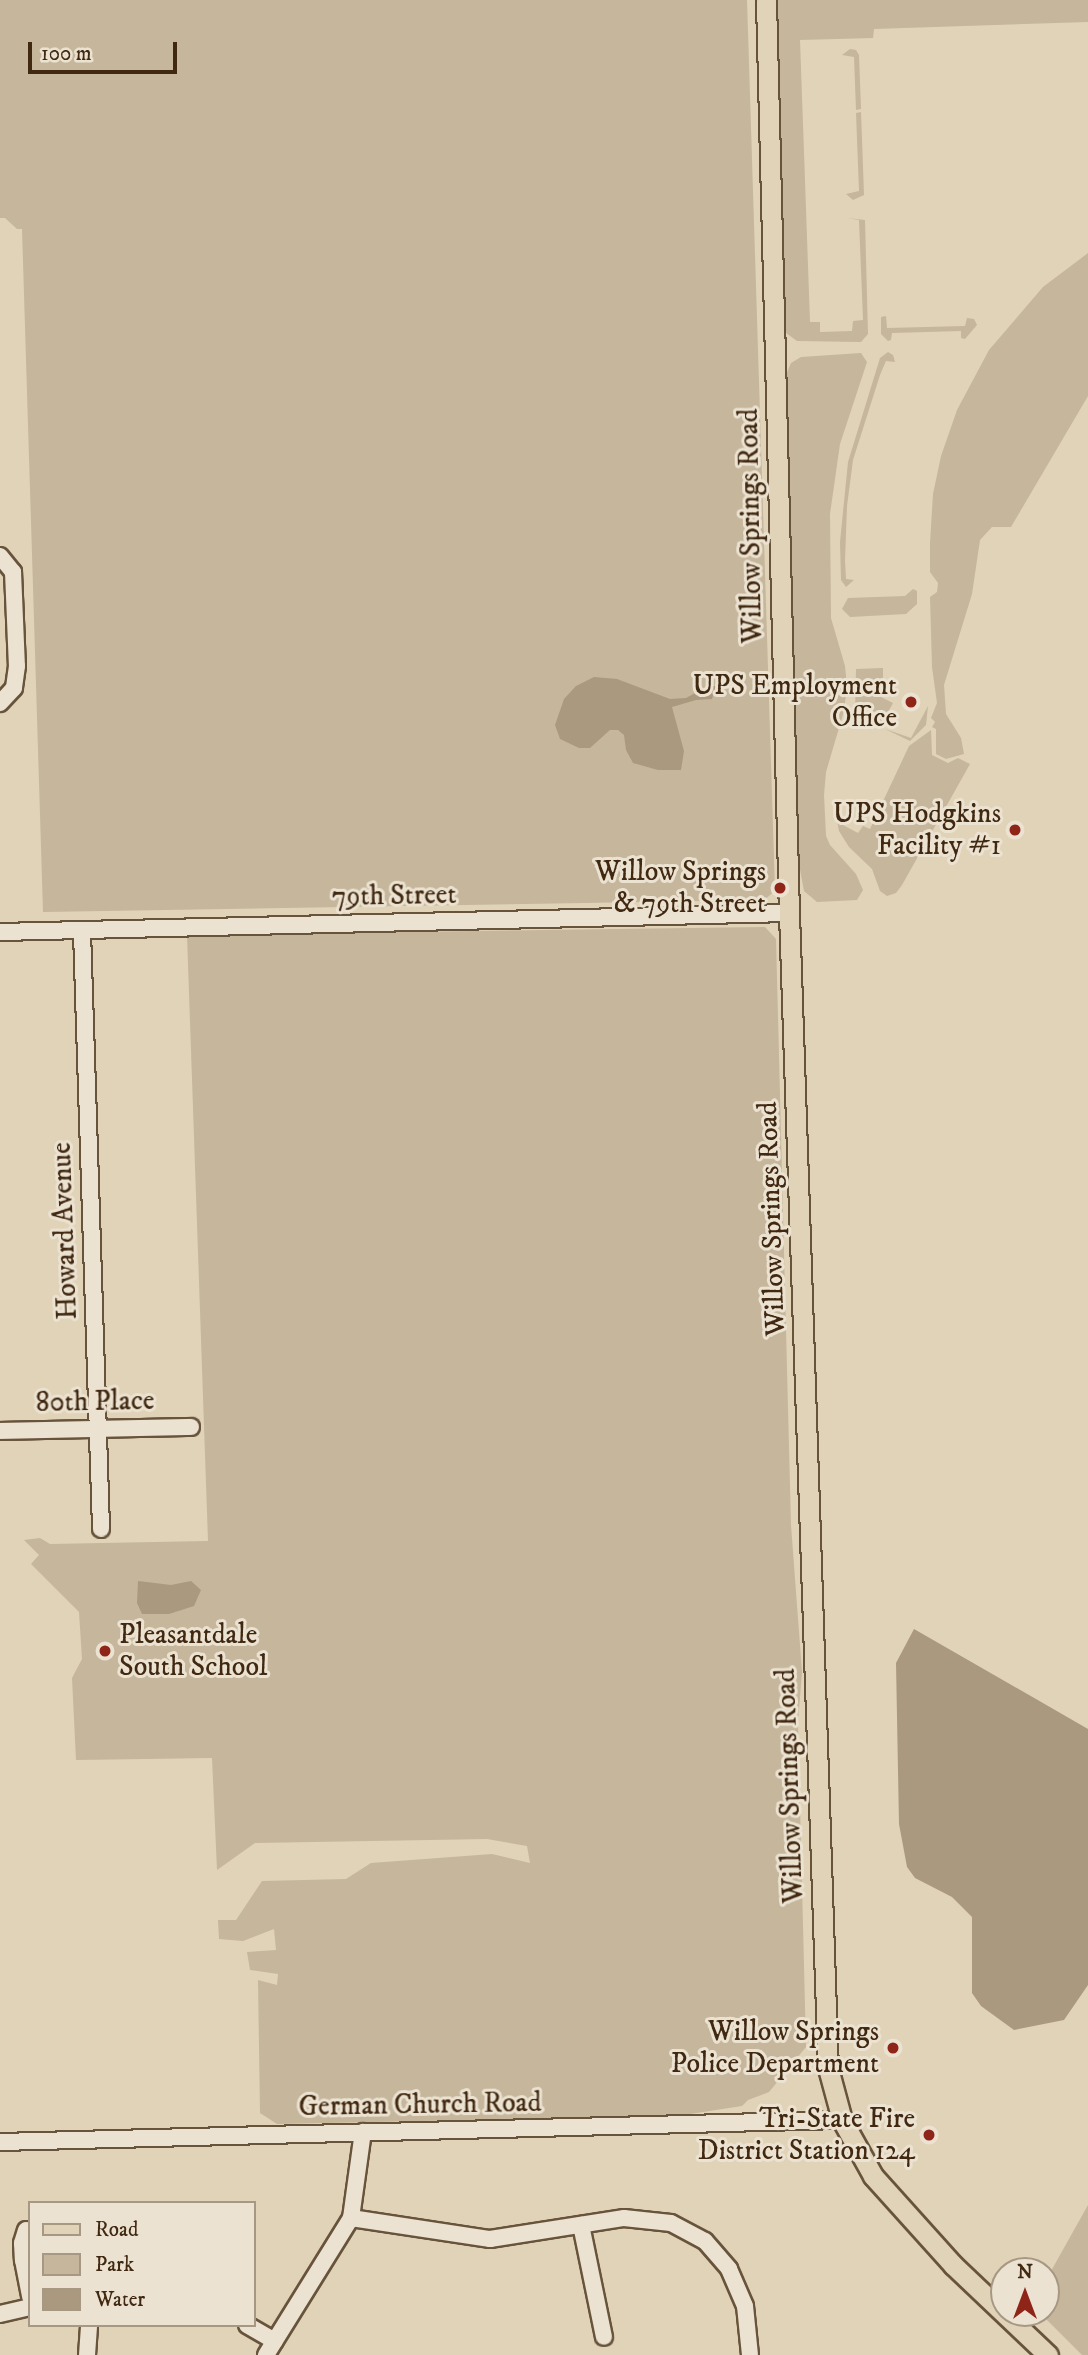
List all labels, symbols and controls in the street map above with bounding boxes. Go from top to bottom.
scale bar [32,28,180,72]
text: 100 m [41,41,92,67]
street label: Willow Springs Road [732,408,770,644]
place label: UPS Employment Office [692,669,897,735]
marker: UPS Employment Office [903,694,919,710]
place label: UPS Hodgkins Facility #1 [833,797,1001,863]
marker: UPS Hodgkins Facility #1 [1007,822,1023,838]
place label: Willow Springs & 79th Street [595,855,766,921]
street label: 79th Street [331,878,457,914]
marker: Willow Springs & 79th Street [772,880,788,896]
street label: Willow Springs Road [751,1101,793,1337]
street label: Howard Avenue [45,1142,85,1320]
street label: 80th Place [35,1384,155,1420]
place label: Pleasantdale South School [119,1618,267,1684]
marker: Pleasantdale South School [97,1643,113,1659]
street label: Willow Springs Road [769,1668,811,1904]
place label: Willow Springs Police Department [671,2015,879,2081]
marker: Willow Springs Police Department [885,2040,901,2056]
street label: German Church Road [298,2086,542,2124]
place label: Tri-State Fire District Station 124 [698,2102,915,2168]
marker: Tri-State Fire District Station 124 [921,2127,937,2143]
legend [28,2201,256,2327]
text: Road [95,2217,139,2243]
text: Park [95,2252,134,2278]
north arrow [990,2257,1060,2327]
text: N [1017,2261,1033,2284]
text: Water [95,2287,145,2313]

